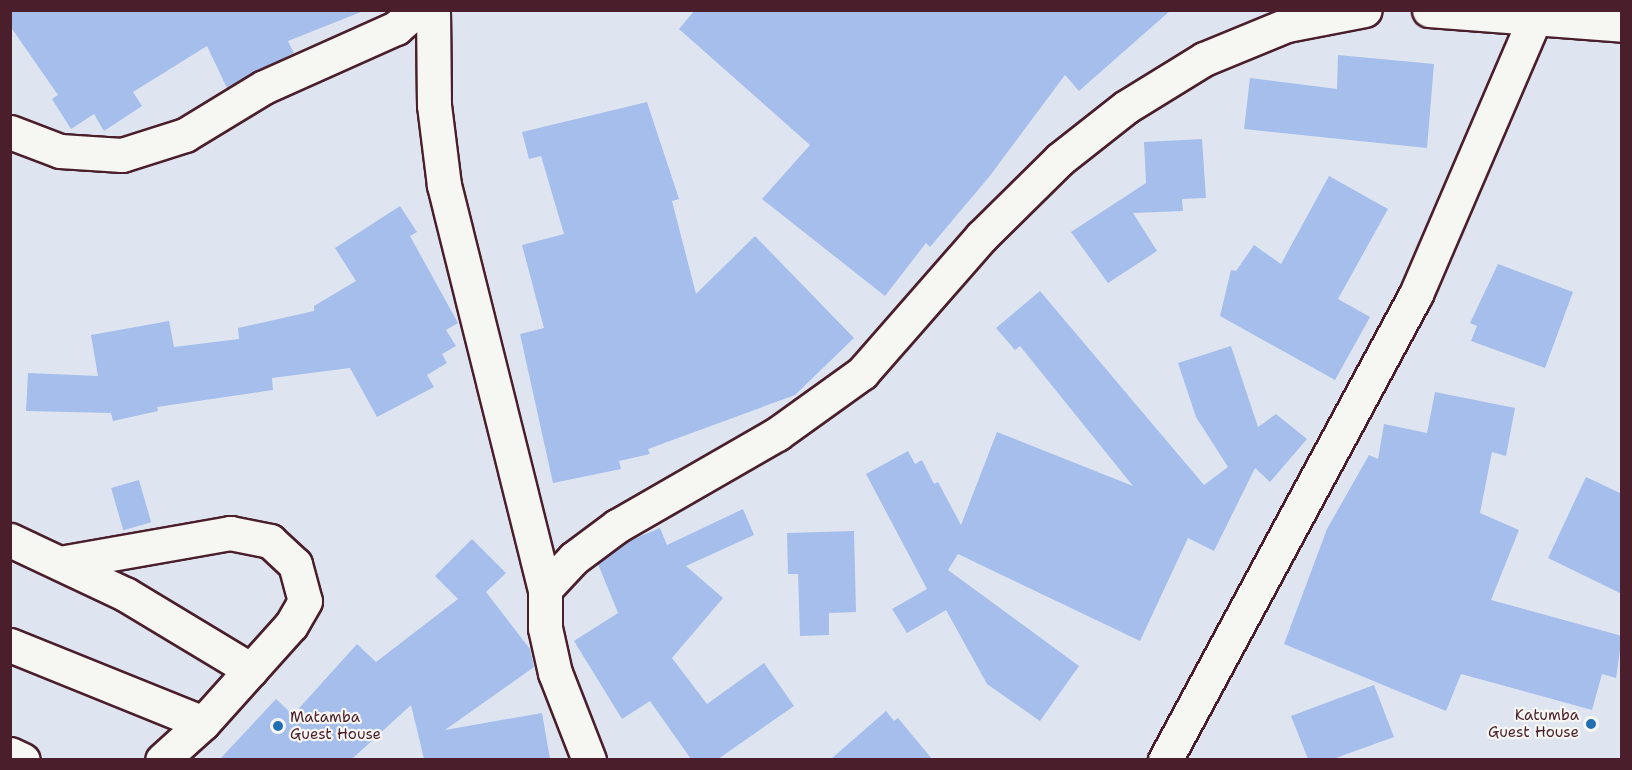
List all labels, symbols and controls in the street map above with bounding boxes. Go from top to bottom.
place label: Katumba Guest House [1488,706,1579,741]
place label: Matamba Guest House [290,708,381,743]
marker: Katumba Guest House [1584,717,1598,731]
marker: Matamba Guest House [271,719,285,733]

